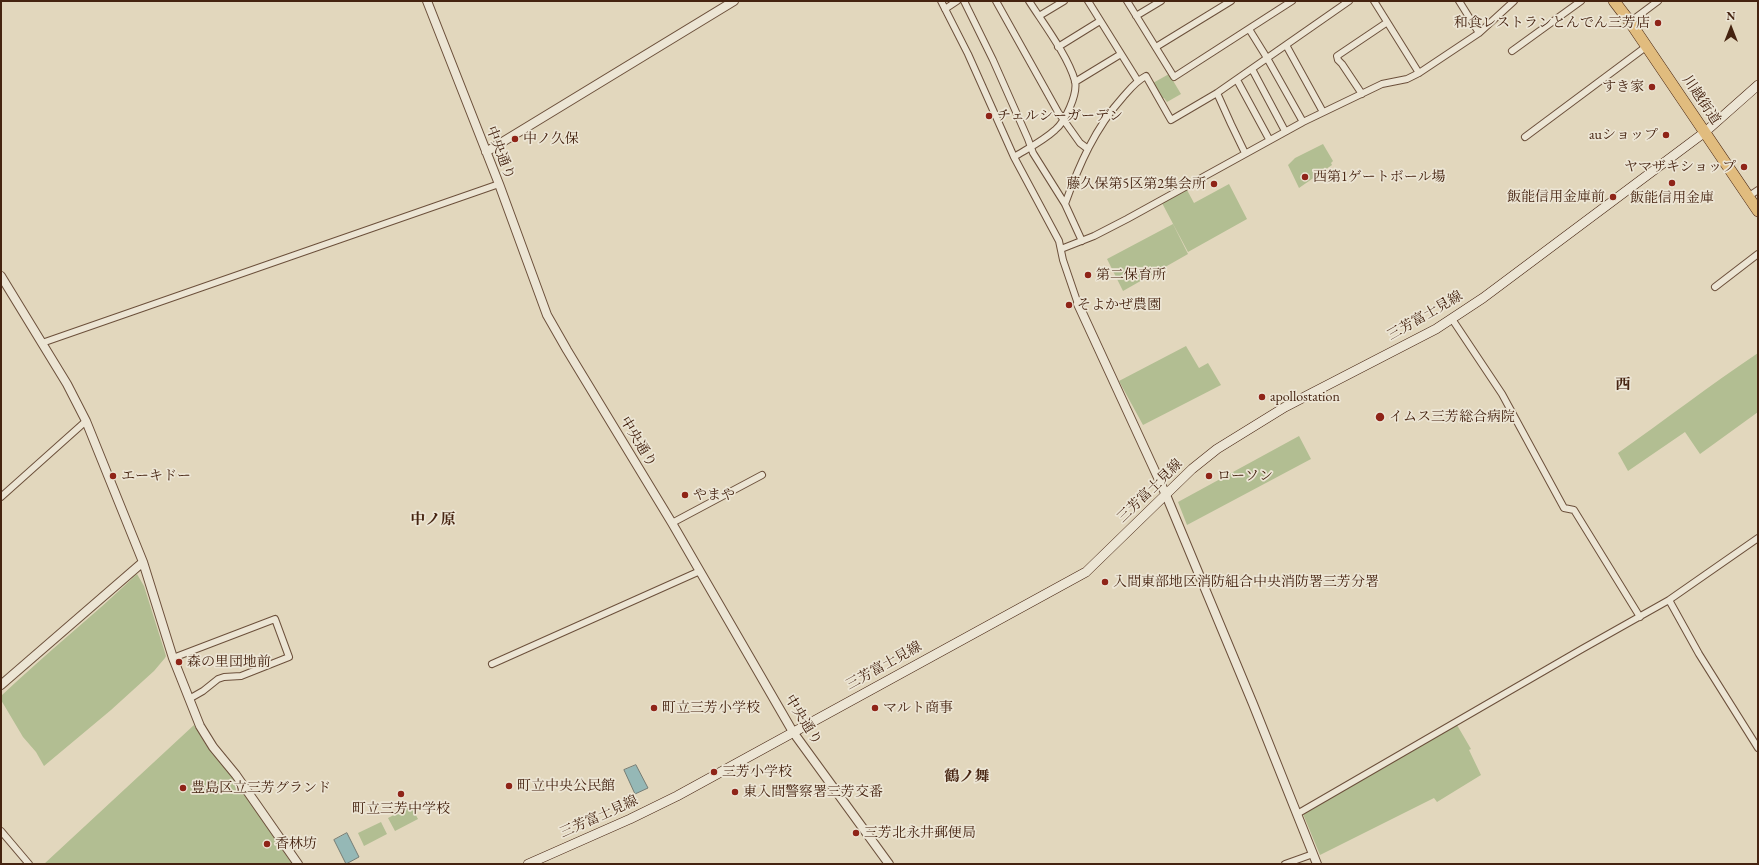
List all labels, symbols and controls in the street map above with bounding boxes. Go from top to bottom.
north arrow [1711,8,1751,48]
text: N [1727,9,1735,23]
place label: 和食レストランとんでん三芳店 [1454,15,1650,31]
marker: 和食レストランとんでん三芳店 [1653,18,1663,28]
street label: 川越街道 [1678,72,1724,128]
place label: すき家 [1602,79,1644,95]
marker: すき家 [1647,82,1657,92]
place label: チェルシーガーデン [997,108,1123,124]
marker: チェルシーガーデン [984,111,994,121]
street label: 中央通り [482,124,518,182]
place label: auショップ [1589,127,1658,143]
marker: auショップ [1661,130,1671,140]
place label: 中ノ久保 [523,131,579,147]
marker: 中ノ久保 [510,134,520,144]
place label: ヤマザキショップ [1624,159,1736,175]
marker: ヤマザキショップ [1739,162,1749,172]
place label: 西第1ゲートボール場 [1313,169,1446,185]
marker: 西第1ゲートボール場 [1300,172,1310,182]
place label: 藤久保第5区第2集会所 [1067,176,1206,192]
marker: 飯能信用金庫 [1667,178,1677,188]
marker: 藤久保第5区第2集会所 [1209,179,1219,189]
place label: 飯能信用金庫前 [1507,189,1605,205]
place label: 飯能信用金庫 [1630,190,1714,206]
marker: 飯能信用金庫前 [1608,192,1618,202]
place label: 第二保育所 [1096,267,1166,283]
marker: 第二保育所 [1083,270,1093,280]
street label: 三芳富士見線 [1384,288,1466,344]
place label: そよかぜ農園 [1077,297,1161,313]
marker: そよかぜ農園 [1064,300,1074,310]
district label: 西 [1616,376,1630,394]
place label: apollostation [1270,389,1340,405]
marker: apollostation [1257,392,1267,402]
place label: イムス三芳総合病院 [1389,409,1515,425]
marker: イムス三芳総合病院 [1374,411,1386,423]
street label: 中央通り [616,414,660,470]
street label: 三芳富士見線 [1114,456,1186,526]
place label: エーキドー [121,468,191,484]
place label: ローソン [1217,468,1273,484]
marker: エーキドー [108,471,118,481]
marker: ローソン [1204,471,1214,481]
place label: やまや [693,487,735,503]
marker: やまや [680,490,690,500]
district label: 中ノ原 [411,511,455,529]
place label: 入間東部地区消防組合中央消防署三芳分署 [1113,574,1379,590]
marker: 入間東部地区消防組合中央消防署三芳分署 [1100,577,1110,587]
street label: 三芳富士見線 [843,638,925,694]
place label: 森の里団地前 [187,654,271,670]
marker: 森の里団地前 [174,657,184,667]
street label: 中央通り [781,692,825,748]
place label: 町立三芳小学校 [662,700,760,716]
place label: マルト商事 [883,700,953,716]
marker: 町立三芳小学校 [649,703,659,713]
marker: マルト商事 [870,703,880,713]
place label: 三芳小学校 [722,764,792,780]
marker: 三芳小学校 [709,767,719,777]
district label: 鶴ノ舞 [945,768,989,786]
place label: 町立中央公民館 [517,778,615,794]
place label: 豊島区立三芳グランド [191,780,331,796]
marker: 町立中央公民館 [504,781,514,791]
marker: 豊島区立三芳グランド [178,783,188,793]
place label: 東入間警察署三芳交番 [743,784,883,800]
marker: 東入間警察署三芳交番 [730,787,740,797]
marker: 町立三芳中学校 [396,789,406,799]
street label: 三芳富士見線 [557,792,641,842]
place label: 町立三芳中学校 [352,801,450,817]
place label: 三芳北永井郵便局 [864,825,976,841]
marker: 三芳北永井郵便局 [851,828,861,838]
place label: 香林坊 [275,836,317,852]
marker: 香林坊 [262,839,272,849]

